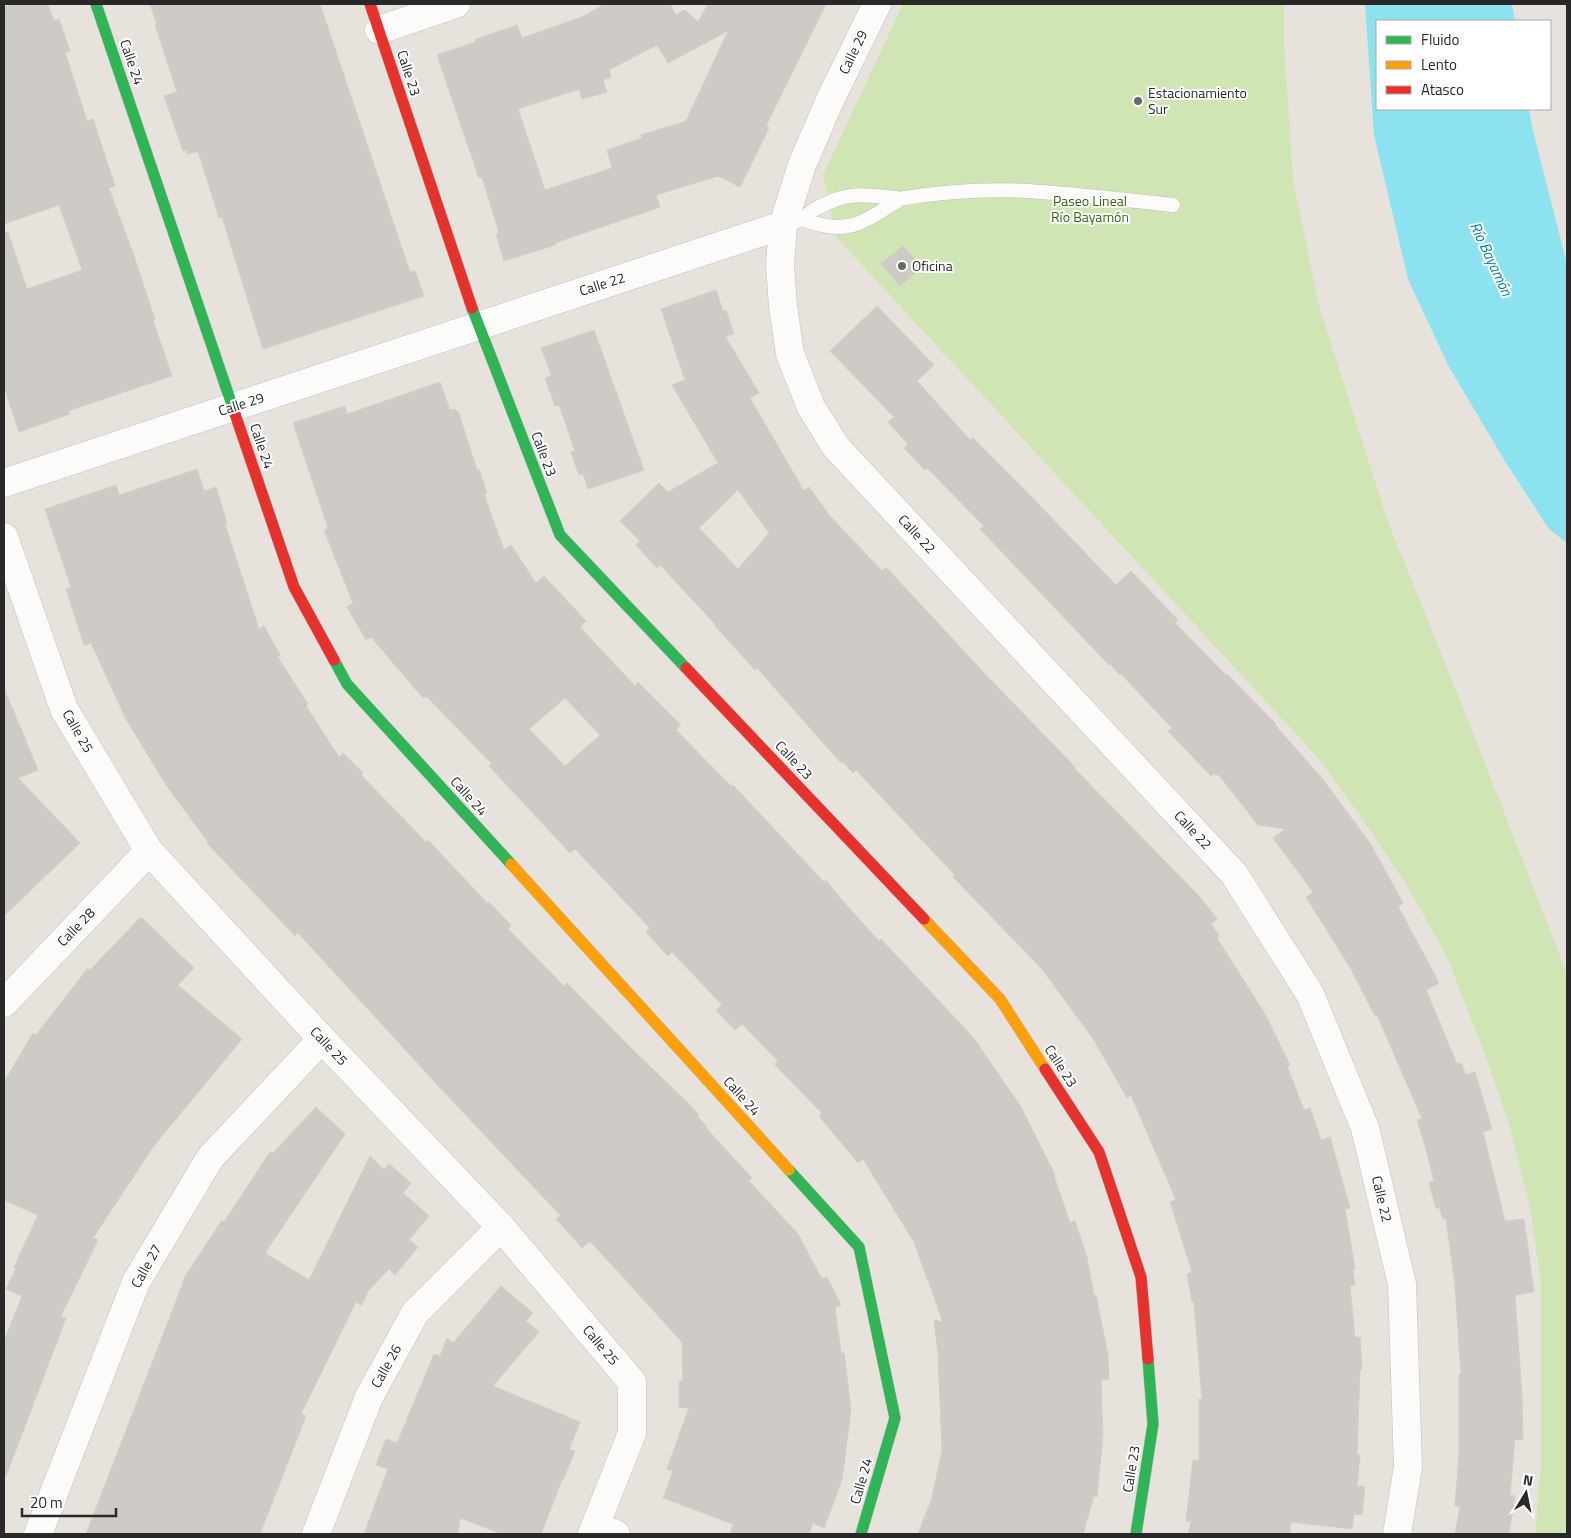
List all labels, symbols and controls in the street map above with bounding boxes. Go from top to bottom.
legend [1376,20,1551,110]
street label: Calle 29 [833,26,872,77]
text: Fluido [1421,28,1460,51]
street label: Calle 24 [115,36,150,88]
street label: Calle 23 [392,47,427,98]
text: Lento [1421,53,1457,76]
text: Atasco [1421,78,1464,101]
place label: Estacionamiento Sur [1148,82,1247,119]
marker: Estacionamiento Sur [1132,95,1144,107]
park label: Paseo Lineal Río Bayamón [1051,190,1129,227]
water label: Río Bayamón [1464,218,1519,300]
place label: Oficina [912,255,953,276]
marker: Oficina [896,260,908,272]
street label: Calle 22 [576,266,627,301]
street label: Calle 29 [215,386,267,421]
street label: Calle 24 [245,420,280,472]
street label: Calle 23 [526,428,563,479]
street label: Calle 22 [894,509,941,558]
street label: Calle 25 [58,705,99,756]
street label: Calle 23 [771,735,818,784]
street label: Calle 24 [446,771,493,820]
street label: Calle 22 [1170,805,1217,854]
street label: Calle 28 [52,902,100,951]
street label: Calle 25 [306,1021,353,1070]
street label: Calle 23 [1040,1040,1083,1091]
street label: Calle 24 [719,1071,766,1120]
street label: Calle 22 [1367,1174,1398,1224]
street label: Calle 27 [125,1240,166,1291]
street label: Calle 25 [578,1320,625,1370]
street label: Calle 26 [365,1340,406,1391]
street label: Calle 23 [1116,1444,1145,1494]
street label: Calle 24 [844,1455,877,1506]
north arrow [1501,1468,1551,1518]
text: N [1522,1469,1535,1491]
scale bar [22,1486,116,1518]
text: 20 m [30,1491,63,1514]

